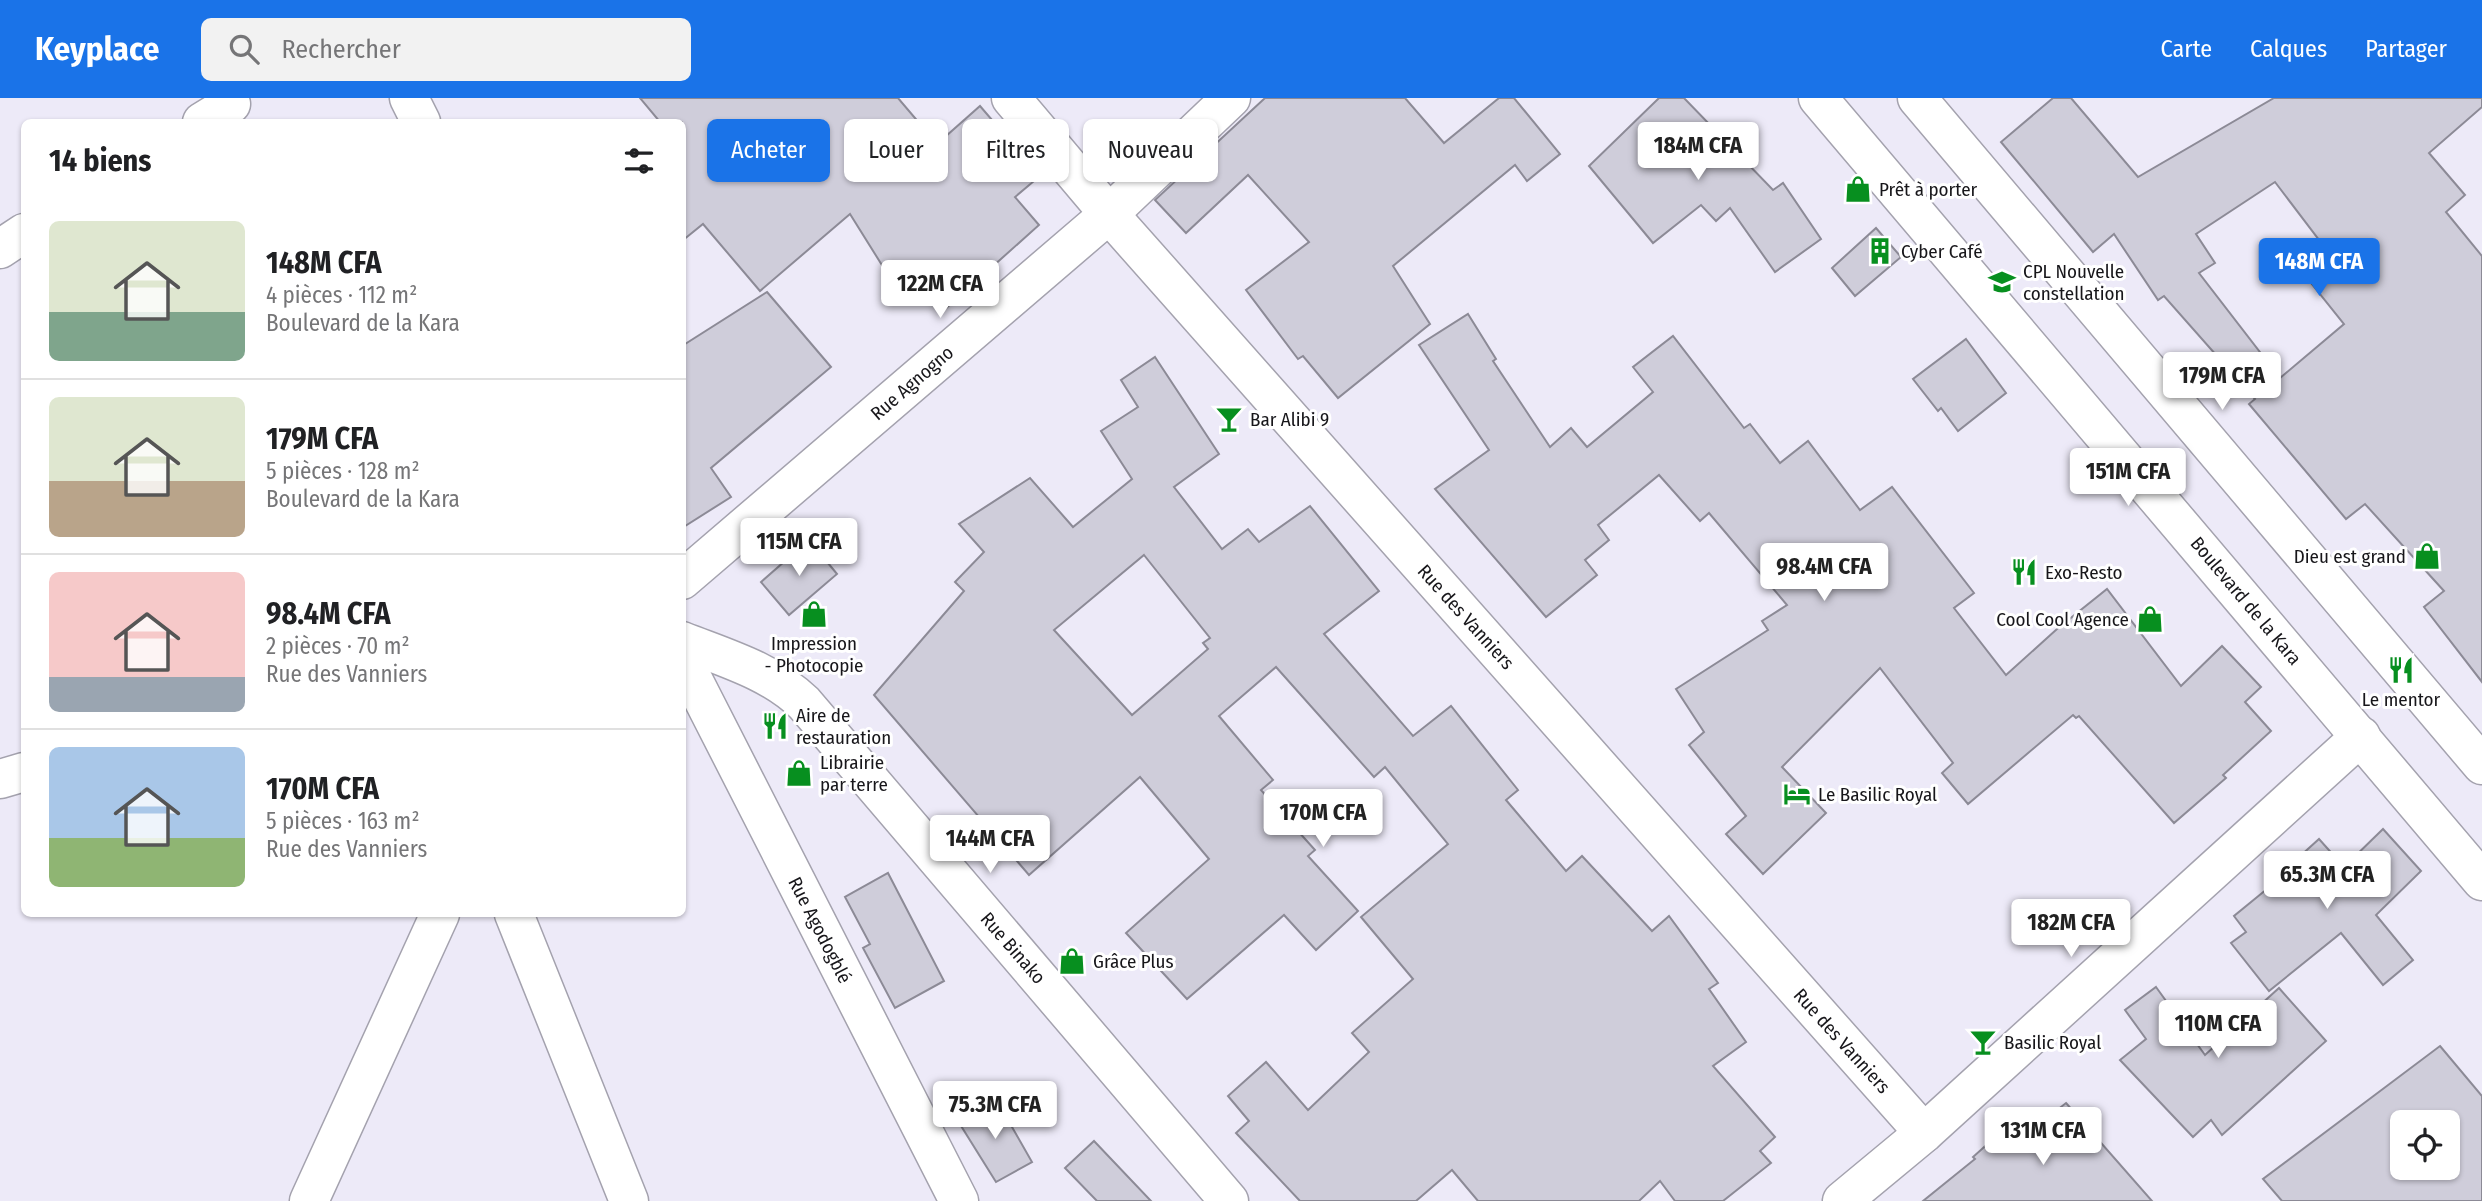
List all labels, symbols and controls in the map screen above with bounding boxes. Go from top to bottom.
search box [201,18,691,81]
text: Keyplace [35,29,159,69]
icon: search [225,30,263,68]
text: Rechercher [281,34,401,65]
text: Carte [2161,35,2212,63]
text: Calques [2250,35,2327,63]
text: Partager [2365,35,2447,63]
chip: Acheter [707,119,830,182]
chip: Louer [844,119,948,182]
chip: Filtres [962,119,1069,182]
chip: Nouveau [1083,119,1218,182]
pin: 184M CFA [1626,122,1770,182]
text: 184M CFA [1654,131,1742,159]
icon: filters [620,142,658,180]
text: 14 biens [49,143,151,179]
shop icon: Prêt à porter [1843,174,1873,204]
place label: Prêt à porter [1879,178,1978,201]
building icon: Cyber Café [1865,236,1895,266]
pin: 148M CFA [2247,238,2391,298]
place label: Cyber Café [1901,240,1983,263]
text: 148M CFA [266,245,382,281]
text: 148M CFA [2275,247,2363,275]
icon: home [105,249,189,333]
pin: 122M CFA [868,260,1012,320]
place label: CPL Nouvelle constellation [2023,260,2124,305]
school or university icon: CPL Nouvelle constellation [1987,267,2017,297]
text: 122M CFA [897,269,983,297]
text: 4 pièces · 112 m² [266,281,417,309]
text: Boulevard de la Kara [266,309,460,337]
street label: Rue Agnogno [866,341,958,425]
pin: 179M CFA [2150,352,2294,412]
text: 179M CFA [2179,361,2265,389]
bar icon: Bar Alibi 9 [1214,404,1244,434]
place label: Bar Alibi 9 [1250,408,1329,431]
text: 179M CFA [266,421,378,457]
icon: home [105,425,189,509]
pin: 151M CFA [2056,448,2200,508]
text: 5 pièces · 128 m² [266,457,420,485]
text: 151M CFA [2086,457,2170,485]
text: Boulevard de la Kara [266,485,460,513]
pin: 115M CFA [727,518,871,578]
text: 115M CFA [756,527,842,555]
street label: Boulevard de la Kara [2186,532,2306,670]
shop icon: Dieu est grand [2412,541,2442,571]
pin: 98.4M CFA [1744,544,1904,603]
place label: Dieu est grand [2294,545,2406,568]
text: 98.4M CFA [1776,552,1872,580]
restaurant icon: Exo-Resto [2009,557,2039,587]
street label: Rue des Vanniers [1413,560,1519,674]
place label: Exo-Resto [2045,561,2123,584]
text: 98.4M CFA [266,596,391,632]
shop icon: Impression - Photocopie [799,599,829,629]
icon: home [105,600,189,684]
shop icon: Cool Cool Agence [2135,604,2165,634]
place label: Cool Cool Agence [1996,608,2129,631]
text: 2 pièces · 70 m² [266,632,410,660]
place label: Impression - Photocopie [764,632,864,677]
restaurant icon: Le mentor [2386,655,2416,685]
text: Rue des Vanniers [266,660,427,688]
place label: Le mentor [2362,688,2441,711]
place label: Aire de restauration [796,704,891,749]
restaurant icon: Aire de restauration [760,711,790,741]
place label: Librairie par terre [820,751,888,796]
shop icon: Librairie par terre [784,758,814,788]
text: 170M CFA [266,771,379,807]
icon: home [105,775,189,859]
hotel icon: Le Basilic Royal [1782,779,1812,809]
place label: Le Basilic Royal [1818,783,1937,806]
pin: 170M CFA [1251,790,1395,849]
text: 170M CFA [1280,798,1366,826]
text: 5 pièces · 163 m² [266,807,420,835]
pin: 144M CFA [918,816,1062,875]
text: 144M CFA [946,824,1034,852]
text: Rue des Vanniers [266,835,427,863]
pin: 65.3M CFA [2247,852,2407,911]
text: 65.3M CFA [2280,860,2374,888]
street label: Rue Agodogblé [783,873,857,987]
pin: 182M CFA [1999,900,2143,959]
street label: Rue Binako [976,908,1050,988]
text: 182M CFA [2027,908,2115,936]
shop icon: Grâce Plus [1057,946,1087,976]
place label: Grâce Plus [1093,950,1174,973]
street label: Rue des Vanniers [1789,984,1895,1098]
pin: 110M CFA [2146,1000,2290,1060]
text: 110M CFA [2175,1009,2261,1037]
bar icon: Basilic Royal [1968,1027,1998,1057]
place label: Basilic Royal [2004,1031,2101,1054]
pin: 75.3M CFA [915,1082,1075,1141]
text: 75.3M CFA [949,1090,1041,1118]
pin: 131M CFA [1971,1108,2115,1167]
map controls [2390,1110,2460,1180]
button: locate [2390,1110,2460,1180]
text: 131M CFA [2001,1116,2085,1144]

